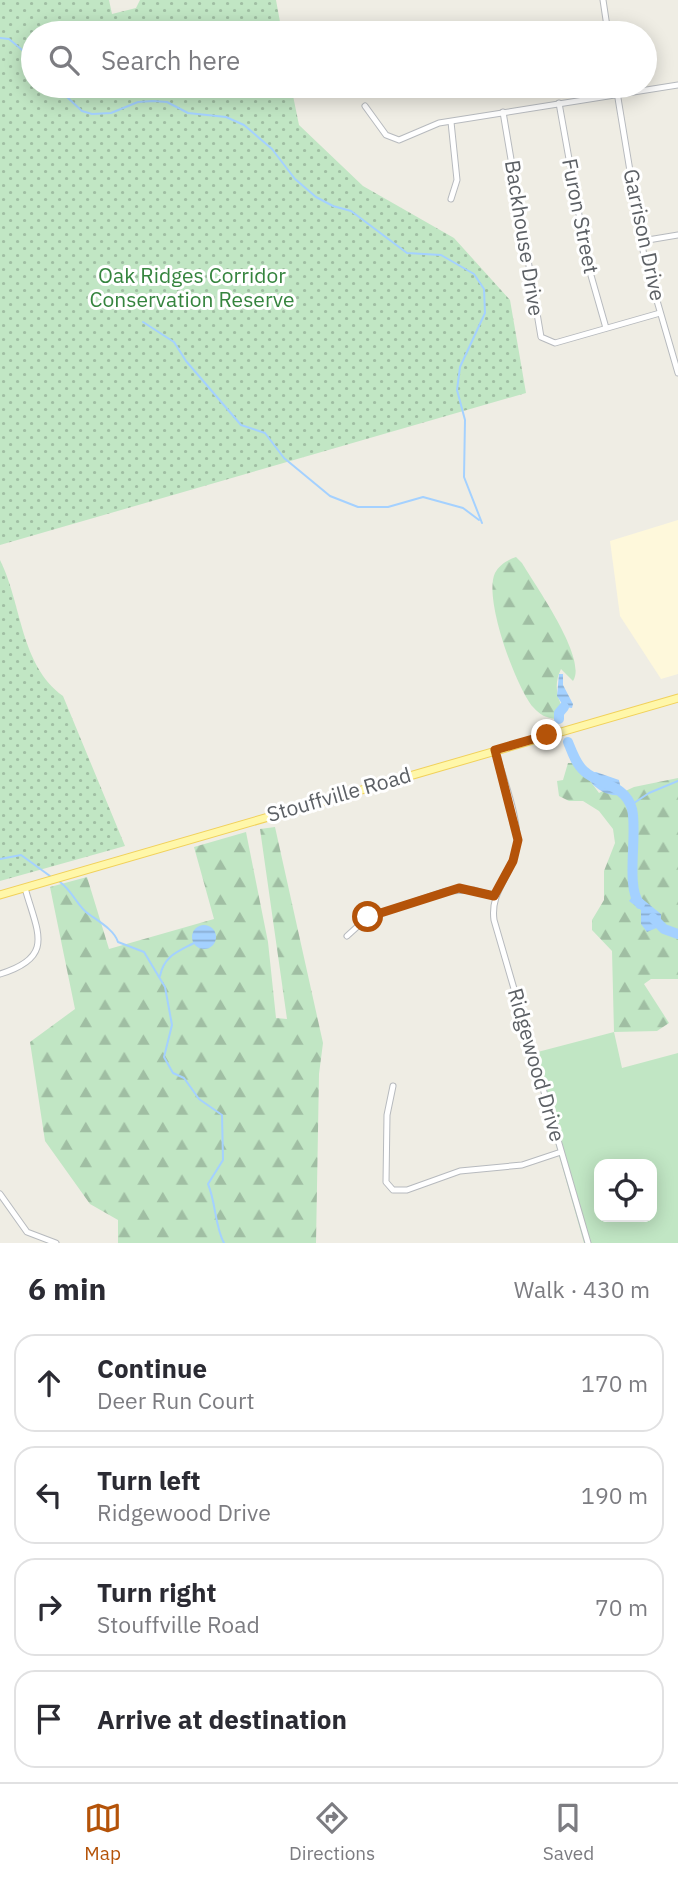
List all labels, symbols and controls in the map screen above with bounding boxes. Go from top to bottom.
search box [21,21,657,98]
icon: search [45,41,83,79]
text: Search here [101,43,240,77]
street label: Furon Street [556,156,606,276]
street label: Backhouse Drive [499,158,551,318]
street label: Garrison Drive [617,166,673,303]
park label: Oak Ridges Corridor Conservation Reserve [89,261,295,313]
route end [531,719,562,750]
street label: Stouffville Road [263,760,414,828]
route start [352,901,383,932]
street label: Ridgewood Drive [502,985,572,1145]
map controls [594,1159,657,1222]
button: locate [594,1159,657,1222]
text: 6 min [28,1269,106,1308]
text: Walk · 430 m [514,1274,650,1304]
text: Continue [97,1351,207,1385]
icon: ahead [30,1364,68,1402]
text: 170 m [581,1368,648,1398]
text: Deer Run Court [97,1385,255,1415]
text: Turn left [97,1463,200,1497]
icon: left [30,1476,68,1514]
text: 190 m [581,1480,648,1510]
text: Ridgewood Drive [97,1497,271,1527]
text: Turn right [97,1575,216,1609]
icon: right [30,1588,68,1626]
text: 70 m [595,1592,648,1622]
text: Stouffville Road [97,1609,260,1639]
icon: arrive [30,1700,68,1738]
text: Arrive at destination [97,1702,347,1736]
tab: Map [84,1799,122,1865]
tab: Directions [289,1799,375,1865]
tab: Saved [543,1799,594,1865]

